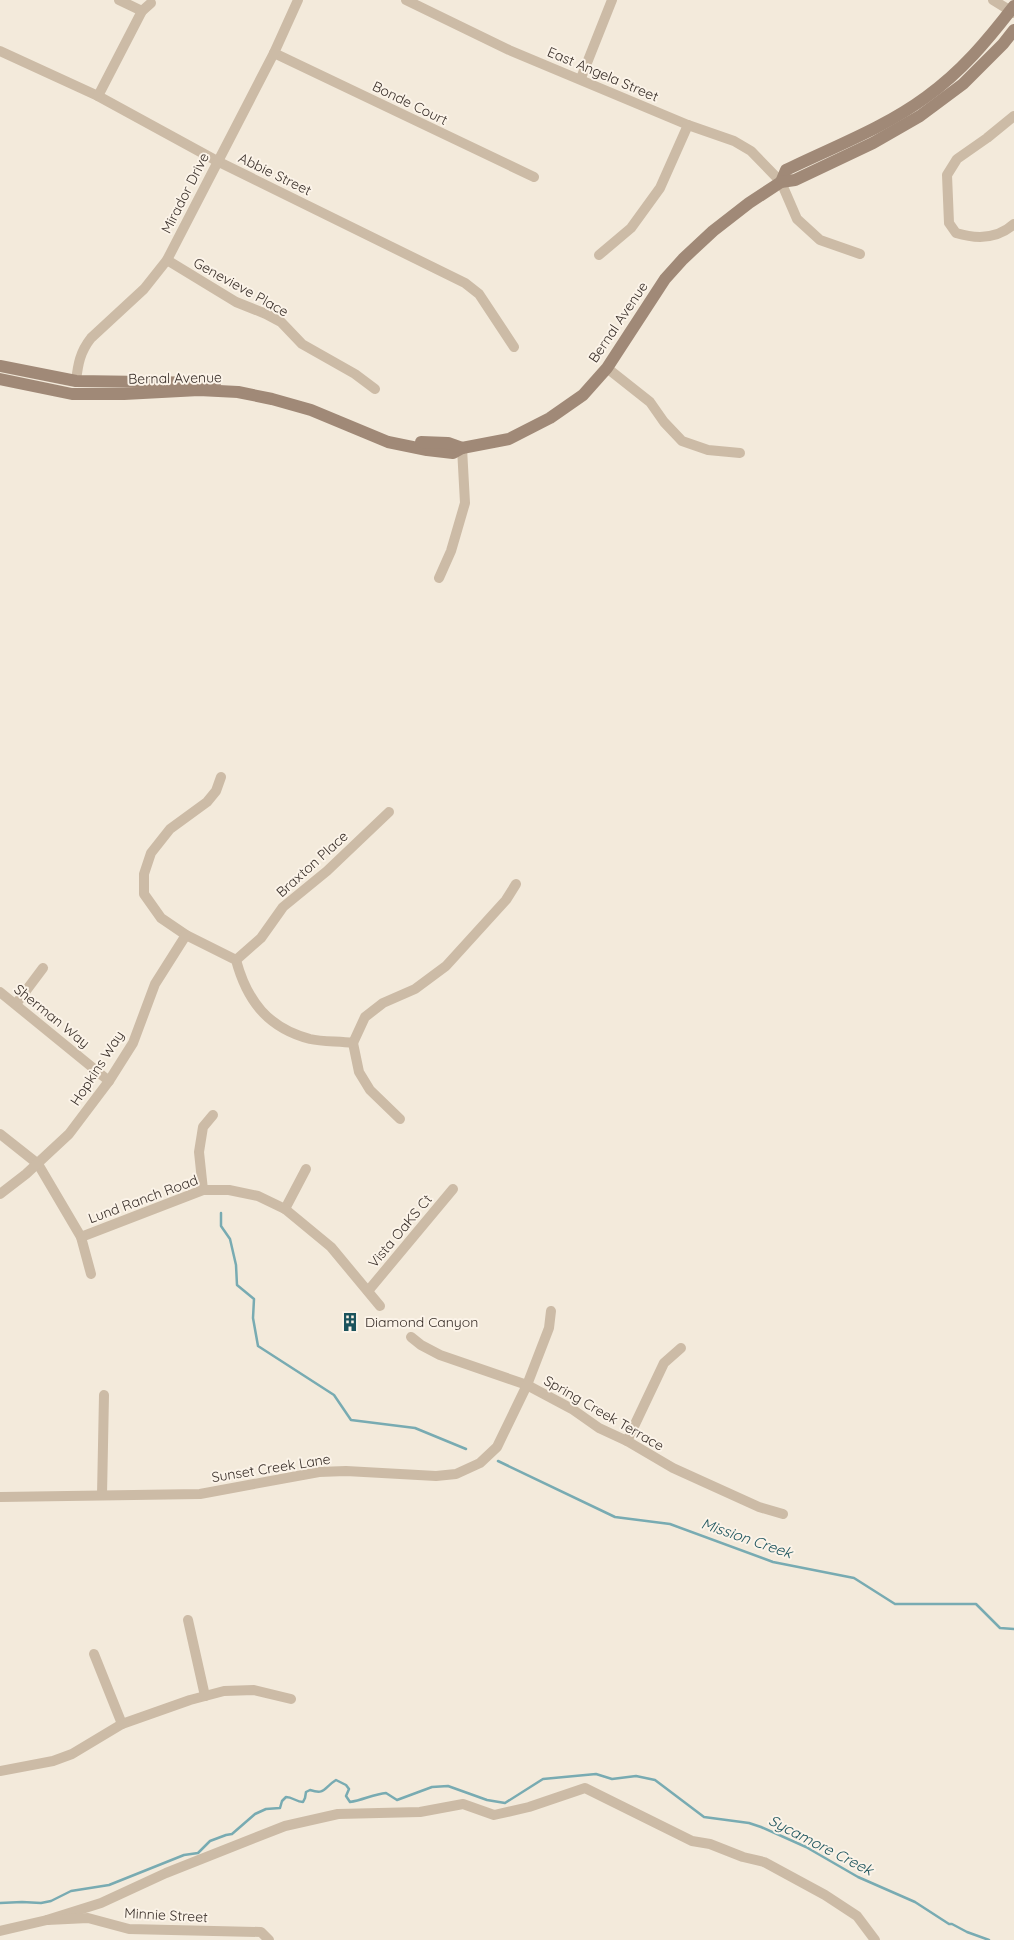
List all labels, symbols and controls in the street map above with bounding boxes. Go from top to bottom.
street label: East Angela Street [545,42,661,106]
street label: Bonde Court [369,77,451,129]
street label: Abbie Street [236,149,315,200]
street label: Mirador Drive [157,150,213,236]
street label: Genevieve Place [190,253,292,321]
street label: Bernal Avenue [584,278,652,366]
street label: Bernal Avenue [128,368,222,388]
street label: Braxton Place [272,827,352,901]
street label: Sherman Way [11,980,93,1052]
street label: Hopkins Way [66,1027,128,1109]
street label: Lund Ranch Road [86,1171,200,1227]
street label: Vista OaKS Ct [364,1191,436,1271]
building icon: Diamond Canyon [339,1311,361,1333]
place label: Diamond Canyon [365,1313,478,1331]
street label: Spring Creek Terrace [541,1371,667,1455]
street label: Sunset Creek Lane [210,1450,332,1486]
water label: Mission Creek [699,1514,797,1563]
water label: Sycamore Creek [766,1810,878,1880]
street label: Minnie Street [124,1904,209,1926]

